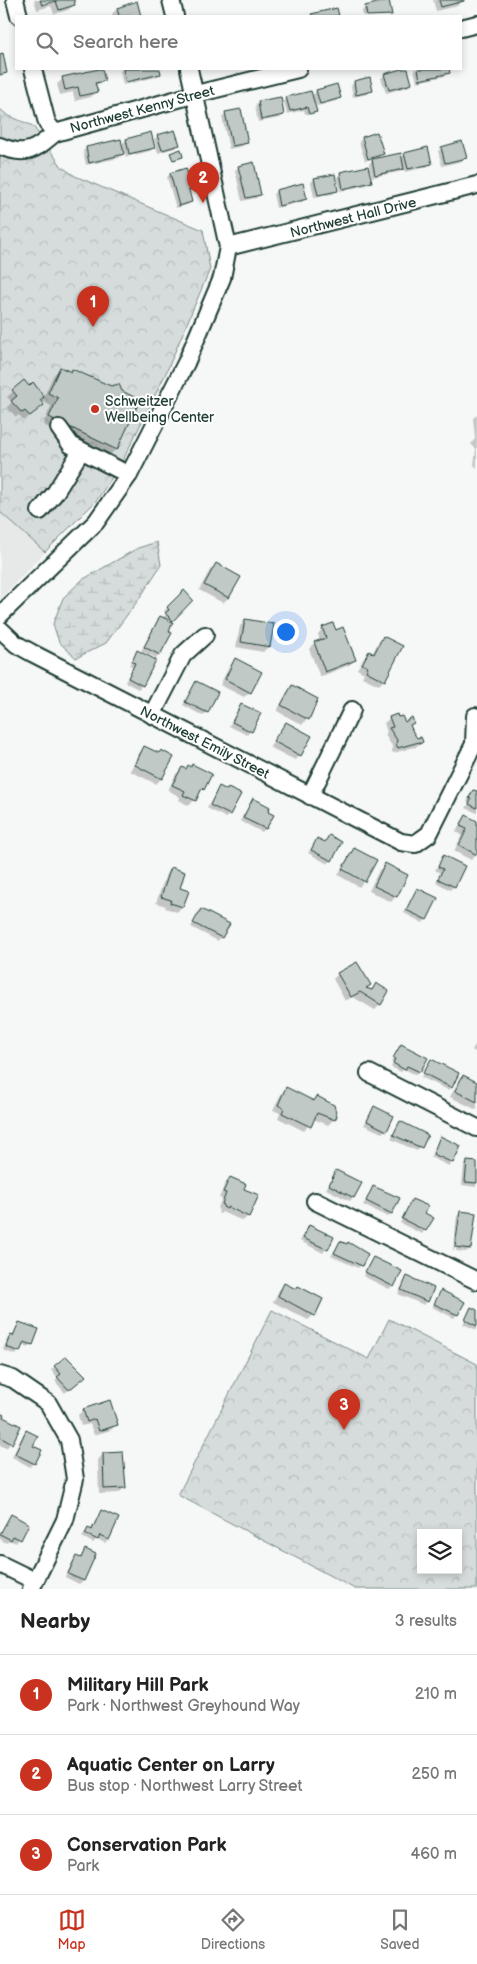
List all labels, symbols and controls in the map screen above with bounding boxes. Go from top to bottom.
search box [15,15,462,70]
icon: search [33,29,61,57]
text: Search here [73,31,178,54]
street label: Northwest Kenny Street [68,82,217,137]
pin: 2 [187,162,219,203]
street label: Northwest Hall Drive [288,194,418,241]
pin: 1 [77,286,109,327]
place label: Schweitzer Wellbeing Center [105,393,215,426]
marker: Schweitzer Wellbeing Center [89,403,101,415]
your location [273,619,299,645]
street label: Northwest Emily Street [137,702,273,783]
pin: 3 [328,1389,360,1430]
map controls [417,1529,462,1574]
button: layers [417,1529,462,1574]
text: Nearby [20,1609,90,1634]
text: 3 results [395,1612,457,1631]
text: Military Hill Park [67,1674,209,1697]
text: 1 [33,1685,39,1704]
text: 210 m [415,1685,457,1704]
text: Park · Northwest Greyhound Way [67,1697,300,1716]
text: Aquatic Center on Larry [67,1754,275,1777]
text: 2 [31,1765,41,1784]
text: 250 m [411,1765,457,1784]
text: Bus stop · Northwest Larry Street [67,1777,303,1796]
text: Conservation Park [67,1834,226,1857]
text: 3 [31,1845,41,1864]
text: 460 m [411,1845,457,1864]
text: Park [67,1857,99,1876]
tab: Map [58,1906,86,1953]
tab: Directions [201,1906,265,1953]
tab: Saved [380,1906,419,1953]

